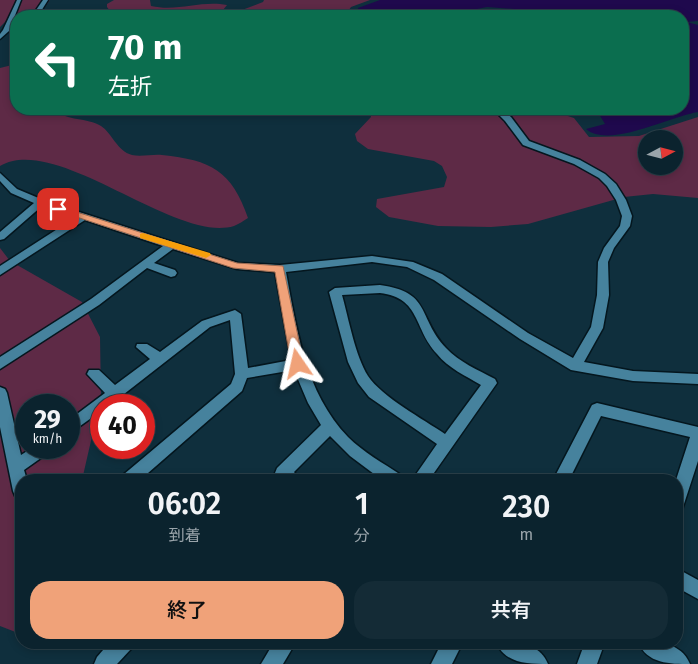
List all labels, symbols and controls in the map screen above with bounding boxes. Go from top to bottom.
text: 70 m [108,26,182,68]
icon: left [25,30,90,95]
text: 左折 [108,73,152,100]
north arrow [638,130,682,175]
map controls [638,130,683,175]
pin [37,188,79,230]
icon: arrive [44,195,72,223]
position arrow [271,337,323,389]
speed limit sign: 40 [90,394,155,459]
text: 29 [34,405,61,435]
text: km/h [33,432,62,446]
text: 06:02 [148,486,221,522]
text: 1 [355,486,369,522]
text: 230 [502,489,550,525]
text: m [520,525,533,544]
text: 到着 [168,526,200,545]
text: 分 [354,526,370,545]
button: 終了 [30,581,344,639]
button: 共有 [354,581,668,639]

